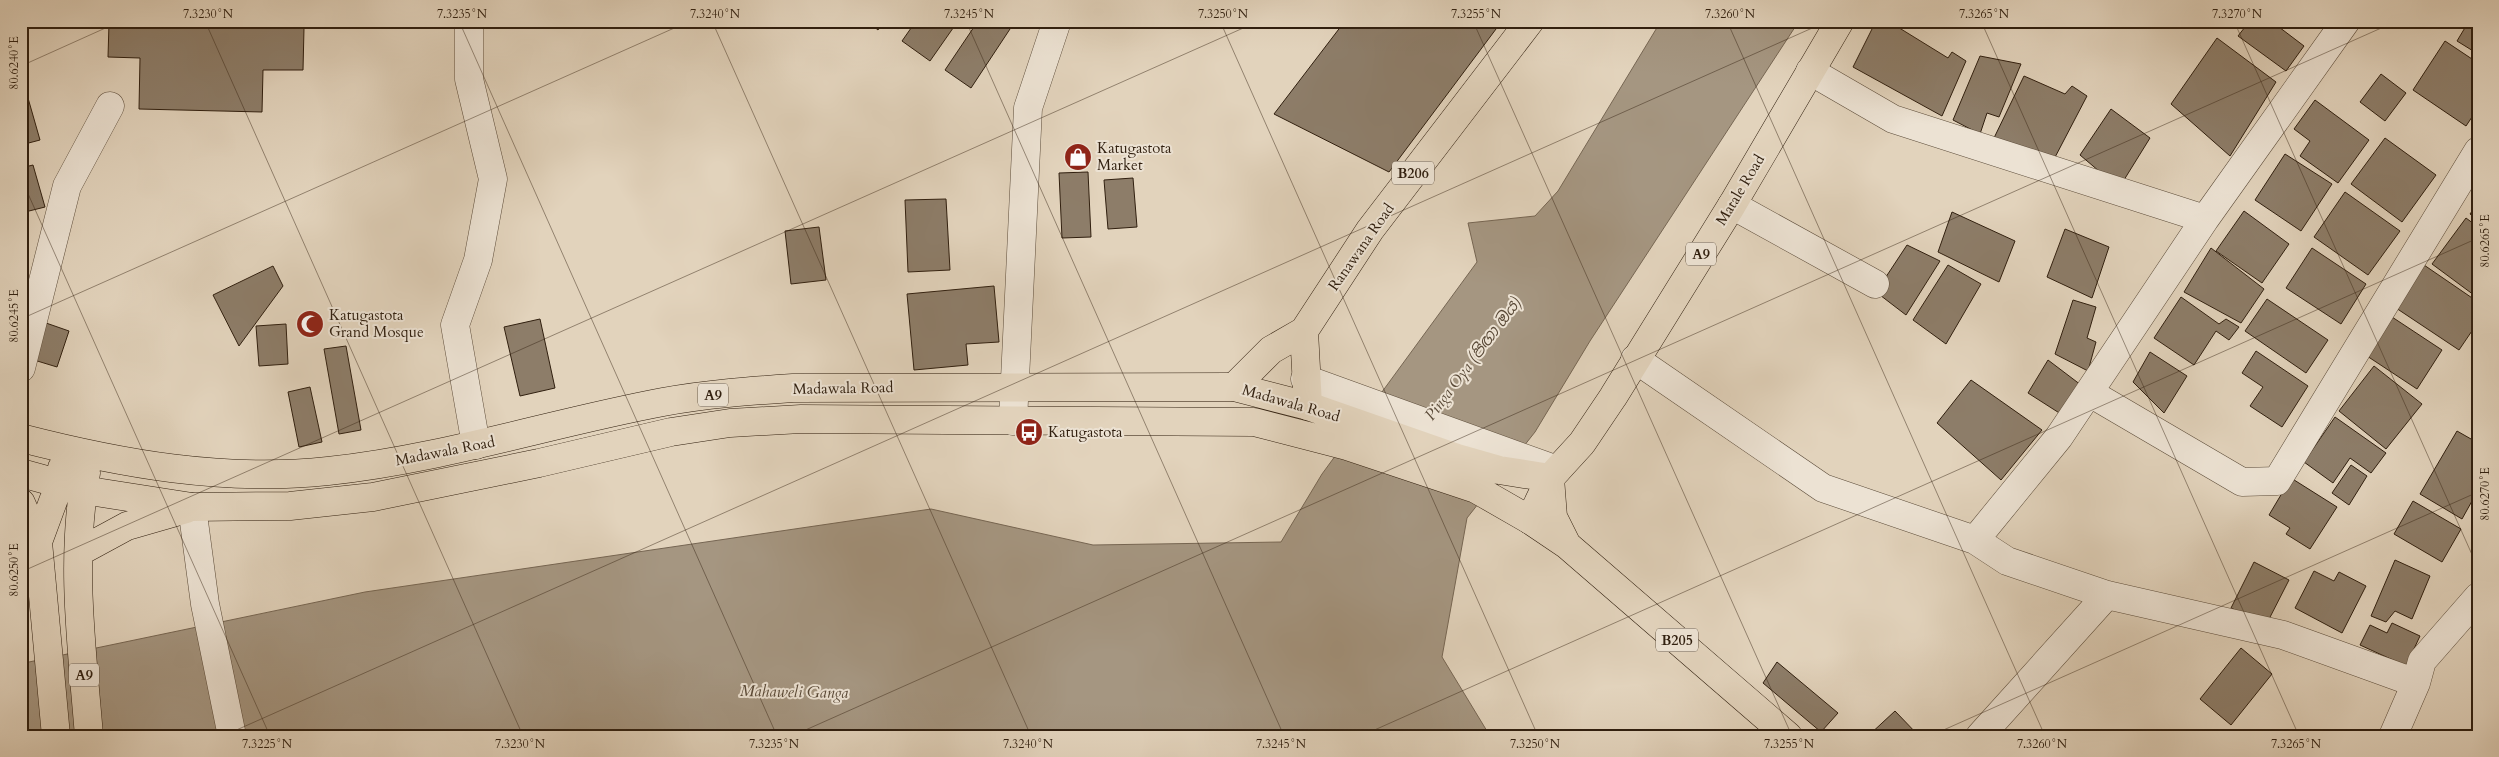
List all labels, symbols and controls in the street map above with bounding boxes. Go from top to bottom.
text: 7.3230°N [183,6,234,22]
text: 7.3235°N [437,6,488,22]
text: 7.3240°N [690,6,741,22]
text: 7.3245°N [944,6,995,22]
text: 7.3250°N [1198,6,1249,22]
text: 7.3255°N [1451,6,1502,22]
text: 7.3260°N [1705,6,1756,22]
text: 7.3265°N [1959,6,2010,22]
text: 7.3270°N [2212,6,2263,22]
text: 80.6240°E [6,36,22,90]
place label: Katugastota Market [1097,138,1172,175]
shop icon: Katugastota Market [1063,142,1093,172]
street label: Matale Road [1711,151,1769,229]
road number: B206 [1392,162,1434,184]
street label: Ranawana Road [1323,199,1399,295]
text: 80.6265°E [2477,214,2493,268]
road number: A9 [1686,242,1716,266]
text: 80.6245°E [6,289,22,343]
water label: Pinga Oya (පිඟා ඔය) [1419,293,1527,425]
place label: Katugastota Grand Mosque [329,305,424,342]
mosque icon: Katugastota Grand Mosque [295,309,325,339]
street label: Madawala Road [792,377,894,399]
street label: Madawala Road [1240,379,1342,427]
road number: A9 [698,384,728,406]
bus stop icon: Katugastota [1014,417,1044,447]
place label: Katugastota [1048,422,1123,442]
street label: Madawala Road [394,432,496,470]
text: 80.6270°E [2477,467,2493,521]
text: 80.6250°E [6,543,22,597]
road number: B205 [1656,628,1698,652]
road number: A9 [69,664,99,686]
water label: Mahaweli Ganga [740,680,848,704]
text: 7.3225°N [242,736,293,752]
text: 7.3230°N [495,736,546,752]
text: 7.3235°N [749,736,800,752]
text: 7.3240°N [1003,736,1054,752]
text: 7.3245°N [1256,736,1307,752]
text: 7.3250°N [1510,736,1561,752]
text: 7.3255°N [1764,736,1815,752]
text: 7.3260°N [2017,736,2068,752]
text: 7.3265°N [2271,736,2322,752]

